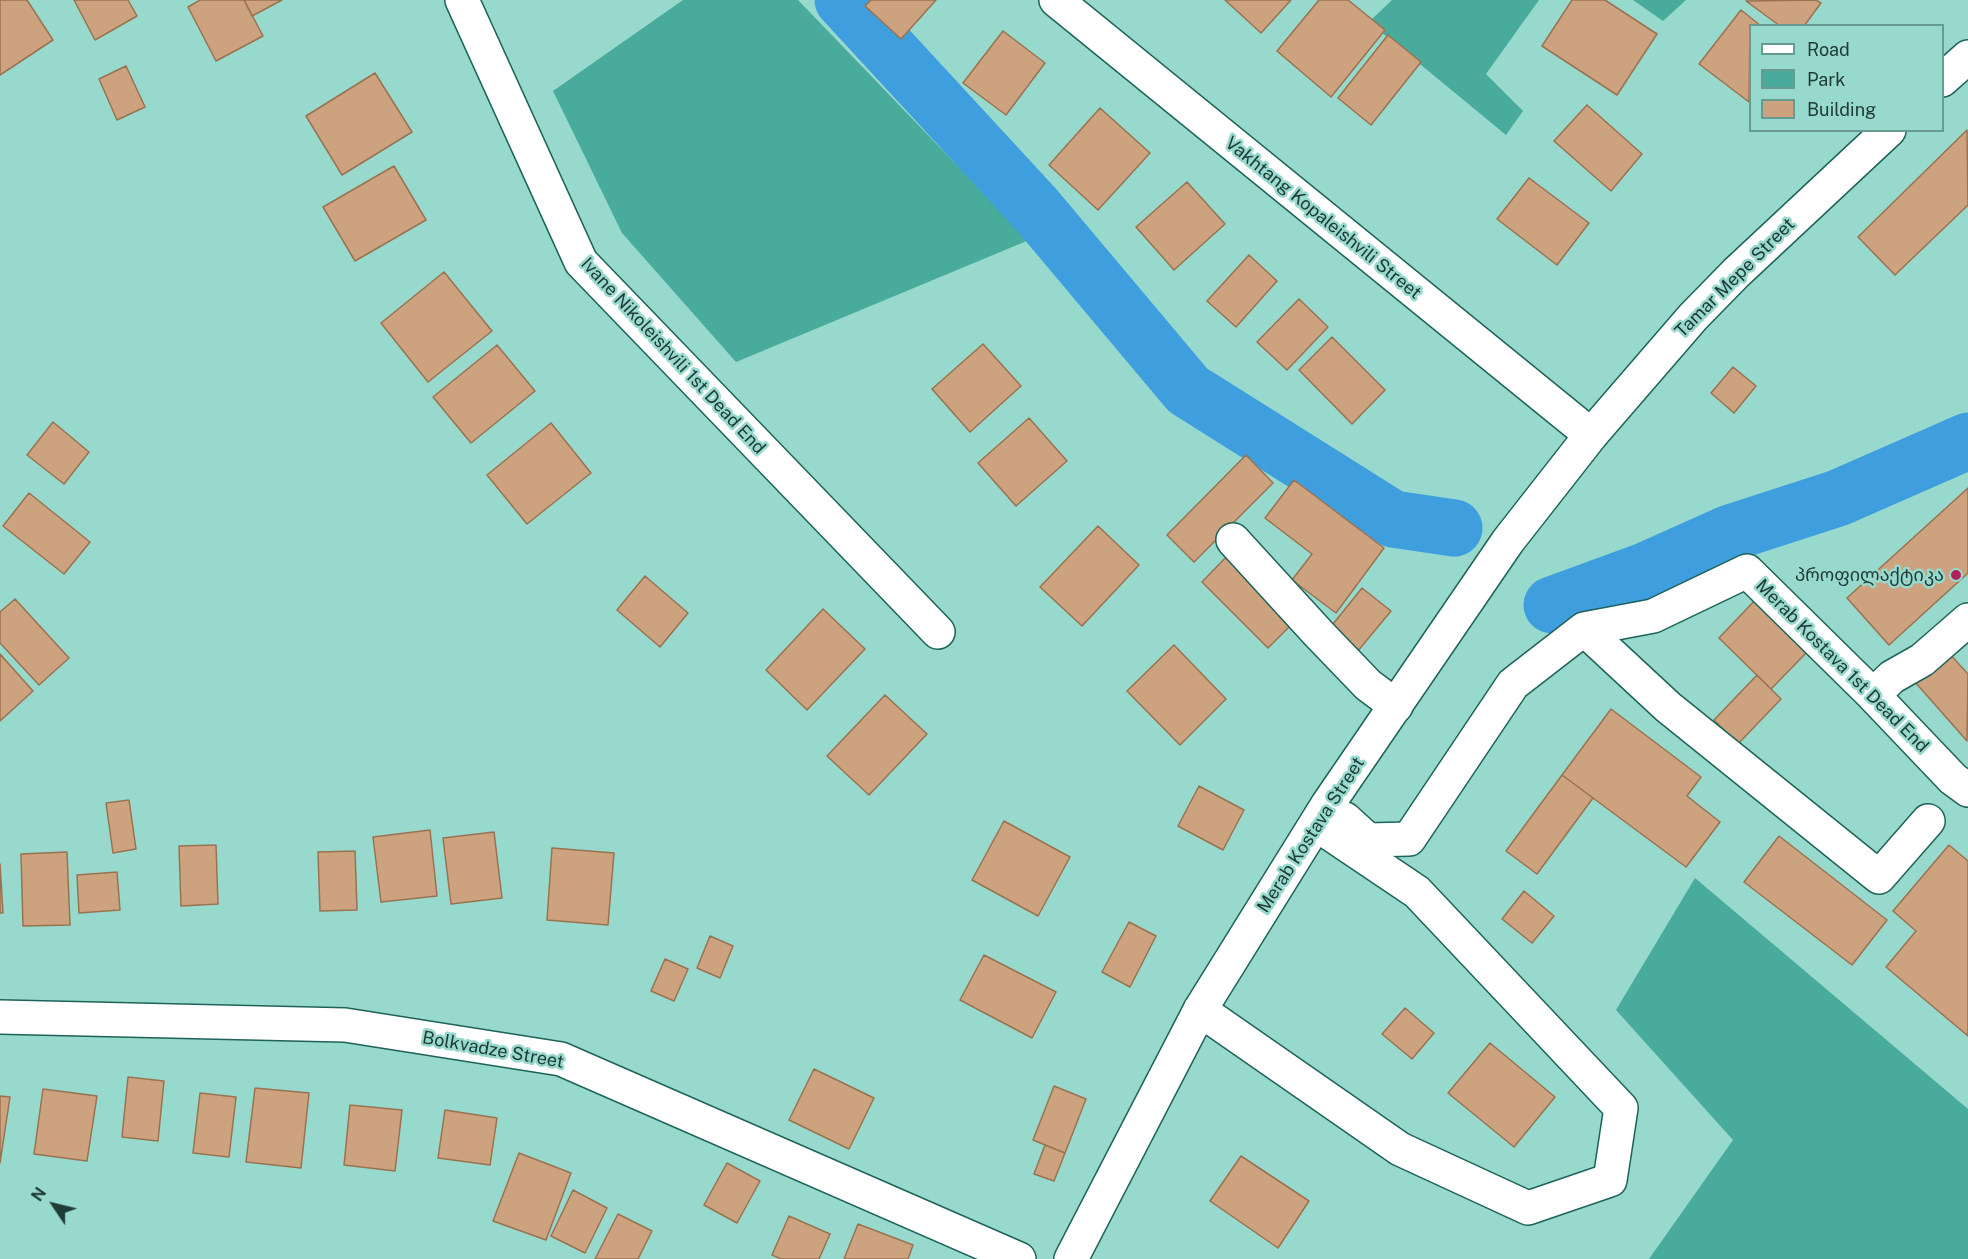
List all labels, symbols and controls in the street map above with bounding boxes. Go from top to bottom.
legend [1749,24,1944,132]
text: Road [1807,39,1850,60]
text: Park [1807,69,1845,90]
text: Building [1807,99,1876,120]
street label: Vakhtang Kopaleishvili Street [1221,132,1425,304]
street label: Tamar Mepe Street [1671,214,1799,342]
street label: Ivane Nikoleishvili 1st Dead End [576,253,770,459]
place label: პროფილაქტიკა [1795,564,1944,586]
marker: პროფილაქტიკა [1949,568,1963,582]
street label: Merab Kostava 1st Dead End [1751,575,1933,757]
street label: Merab Kostava Street [1253,753,1369,917]
street label: Bolkvadze Street [421,1027,565,1073]
north arrow [24,1175,84,1235]
text: N [27,1184,50,1205]

